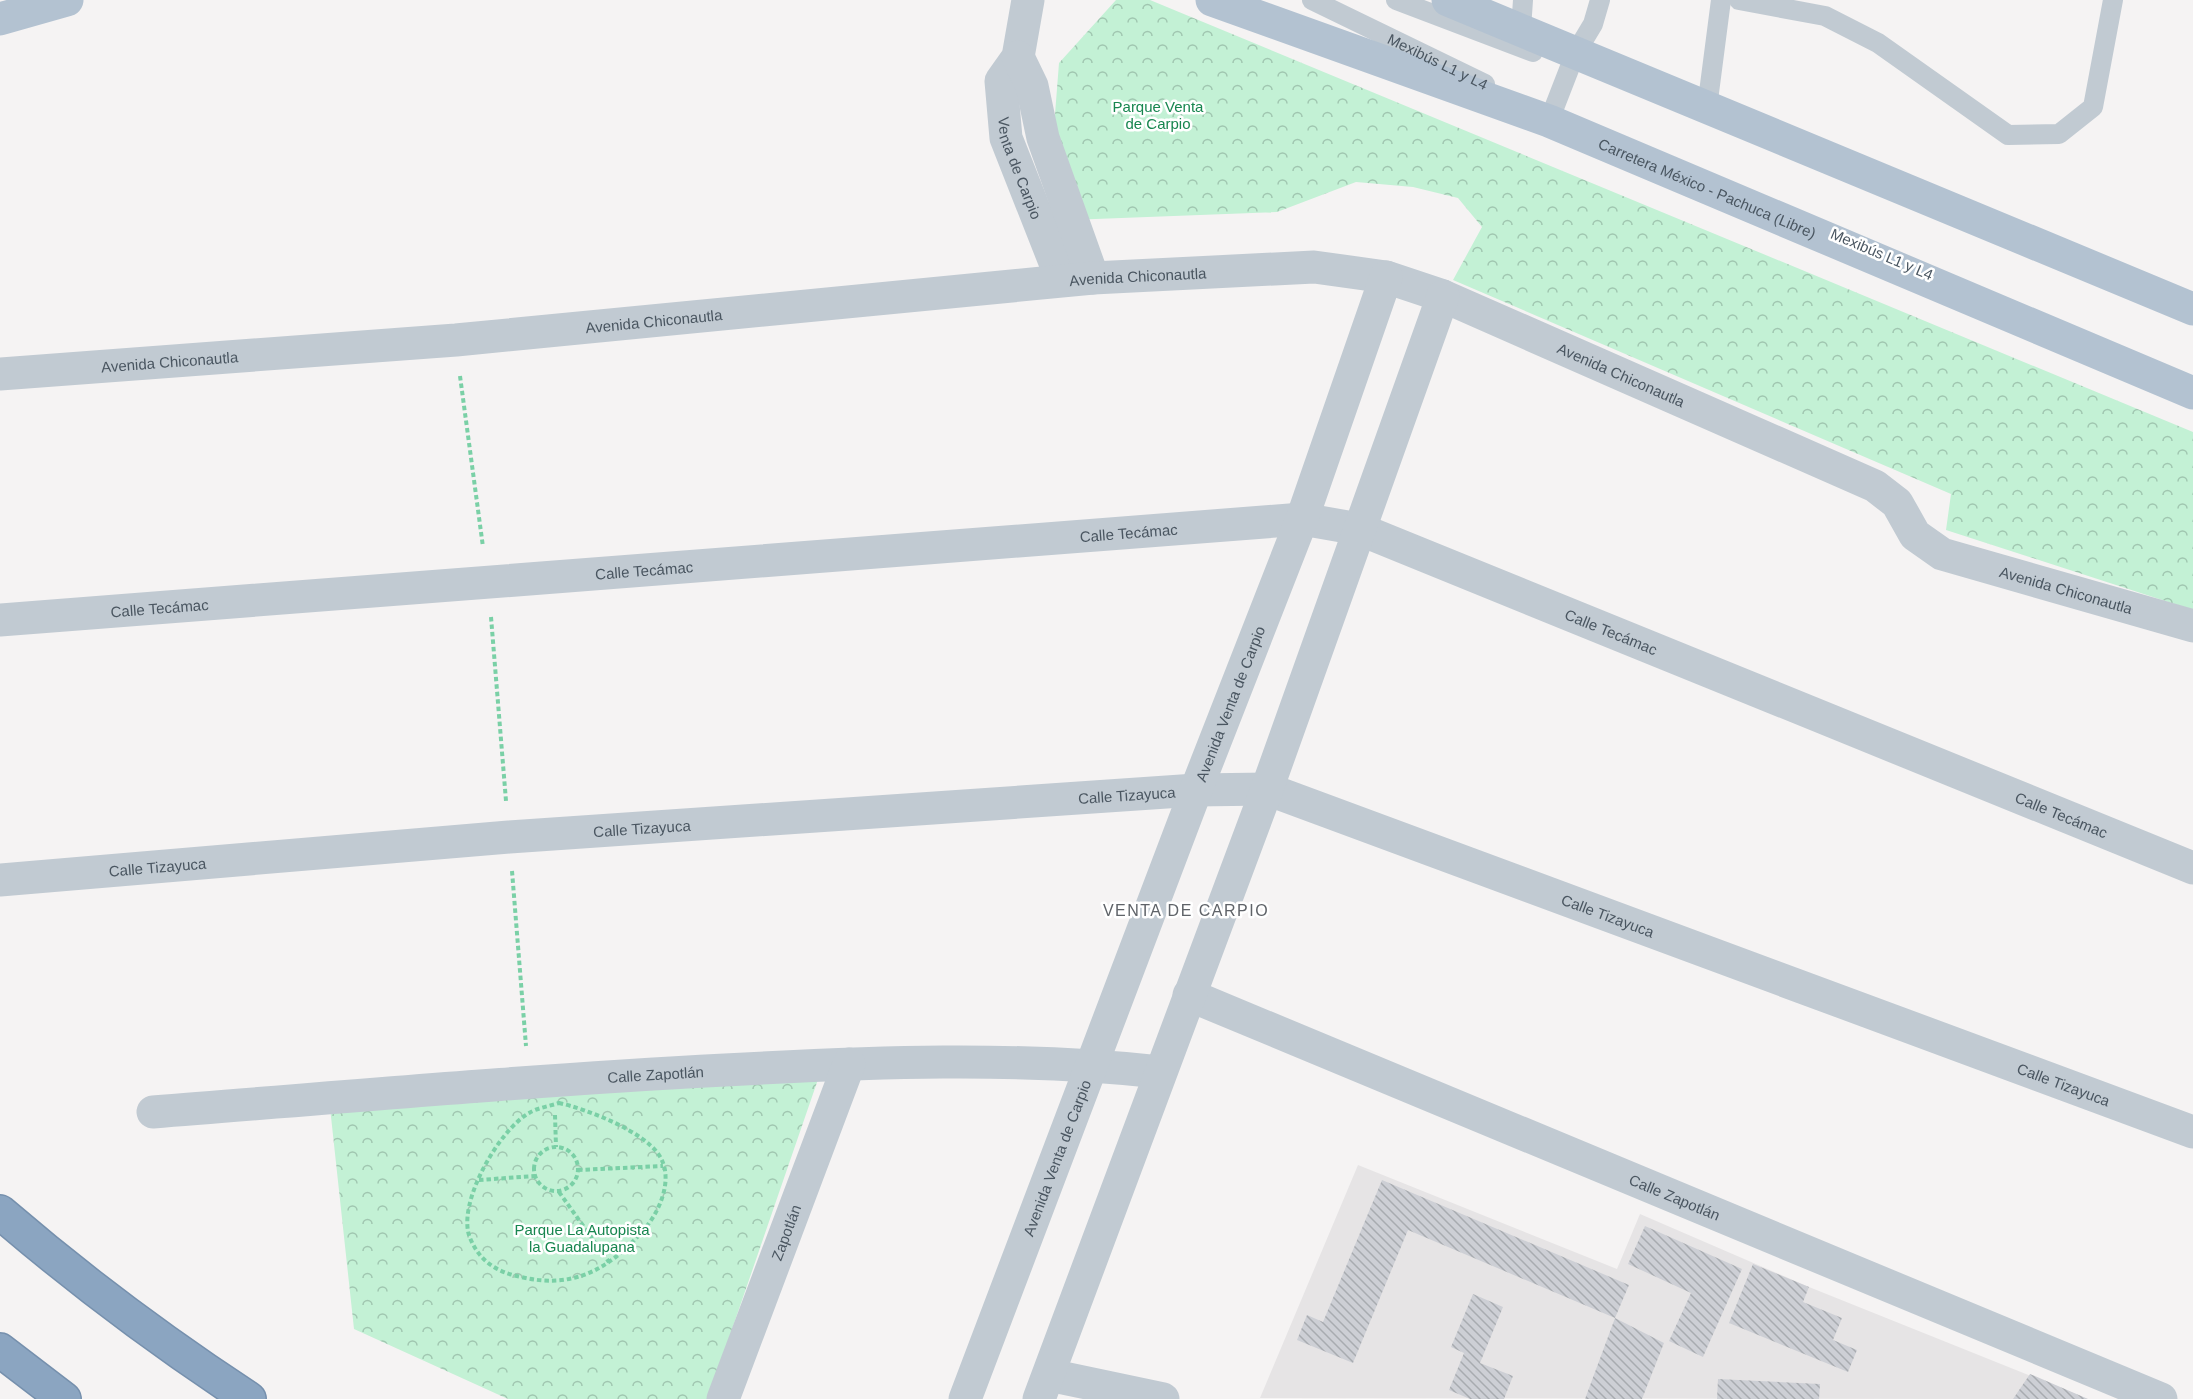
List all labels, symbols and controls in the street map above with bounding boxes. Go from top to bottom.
street label: Mexibús L1 y L4 [1385,30,1491,93]
park label: Parque Venta de Carpio [1113,98,1204,132]
street label: Venta de Carpio [996,116,1046,221]
street label: Carretera México - Pachuca (Libre) [1596,134,1819,241]
street label: Mexibús L1 y L4 [1828,225,1936,283]
street label: Avenida Chiconautla [1068,264,1207,289]
street label: Avenida Chiconautla [585,306,724,336]
street label: Avenida Chiconautla [1555,339,1688,410]
street label: Avenida Chiconautla [100,348,239,375]
street label: Calle Tecámac [1079,520,1179,545]
street label: Calle Tecámac [594,558,694,582]
street label: Avenida Chiconautla [1998,563,2135,617]
street label: Calle Tecámac [110,595,210,620]
street label: Calle Tecámac [1563,605,1660,658]
street label: Avenida Venta de Carpio [1192,623,1268,784]
street label: Calle Tizayuca [1077,783,1177,807]
street label: Calle Tecámac [2013,788,2111,841]
street label: Calle Tizayuca [593,816,692,840]
street label: Calle Tizayuca [108,854,207,879]
street label: Calle Tizayuca [1559,890,1657,940]
district label: VENTA DE CARPIO [1103,902,1269,919]
street label: Calle Tizayuca [2015,1059,2113,1109]
street label: Calle Zapotlán [607,1063,704,1085]
street label: Avenida Venta de Carpio [1019,1077,1094,1238]
street label: Calle Zapotlán [1627,1170,1723,1223]
street label: Zapotlán [767,1202,804,1263]
park label: Parque La Autopista la Guadalupana [514,1221,650,1255]

